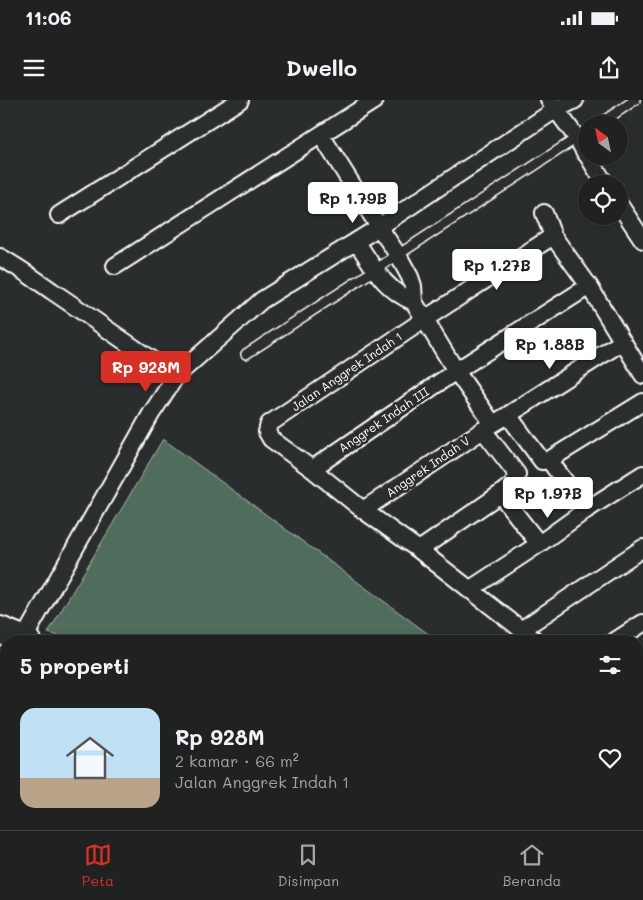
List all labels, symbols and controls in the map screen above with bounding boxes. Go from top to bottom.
text: 11:06 [25,5,72,30]
text: Dwello [286,53,357,82]
icon: menu [20,54,48,82]
icon: share [595,54,623,82]
north arrow [578,115,628,165]
map controls [578,115,628,225]
button: locate [578,175,628,225]
pin: Rp 1.79B [301,182,405,224]
text: Rp 1.79B [319,187,387,208]
pin: Rp 1.27B [445,248,549,291]
text: Rp 1.27B [463,254,531,275]
street label: Jalan Anggrek Indah 1 [288,328,405,414]
pin: Rp 1.88B [498,328,602,370]
text: Rp 1.88B [515,333,585,354]
pin: Rp 928M [100,350,192,393]
text: Rp 928M [112,356,180,377]
street label: Anggrek Indah III [335,383,432,455]
street label: Anggrek Indah V [382,432,473,500]
pin: Rp 1.97B [496,476,600,519]
text: Rp 1.97B [514,482,582,503]
icon: filters [596,651,624,679]
text: 5 properti [20,652,130,679]
text: Rp 928M [175,723,265,750]
icon: home [60,728,120,788]
icon: heart [596,744,624,772]
text: 2 kamar · 66 m² [175,750,299,771]
text: Jalan Anggrek Indah 1 [175,771,349,792]
tab: Peta [82,841,114,890]
tab: Disimpan [278,841,339,890]
tab: Beranda [503,841,561,890]

